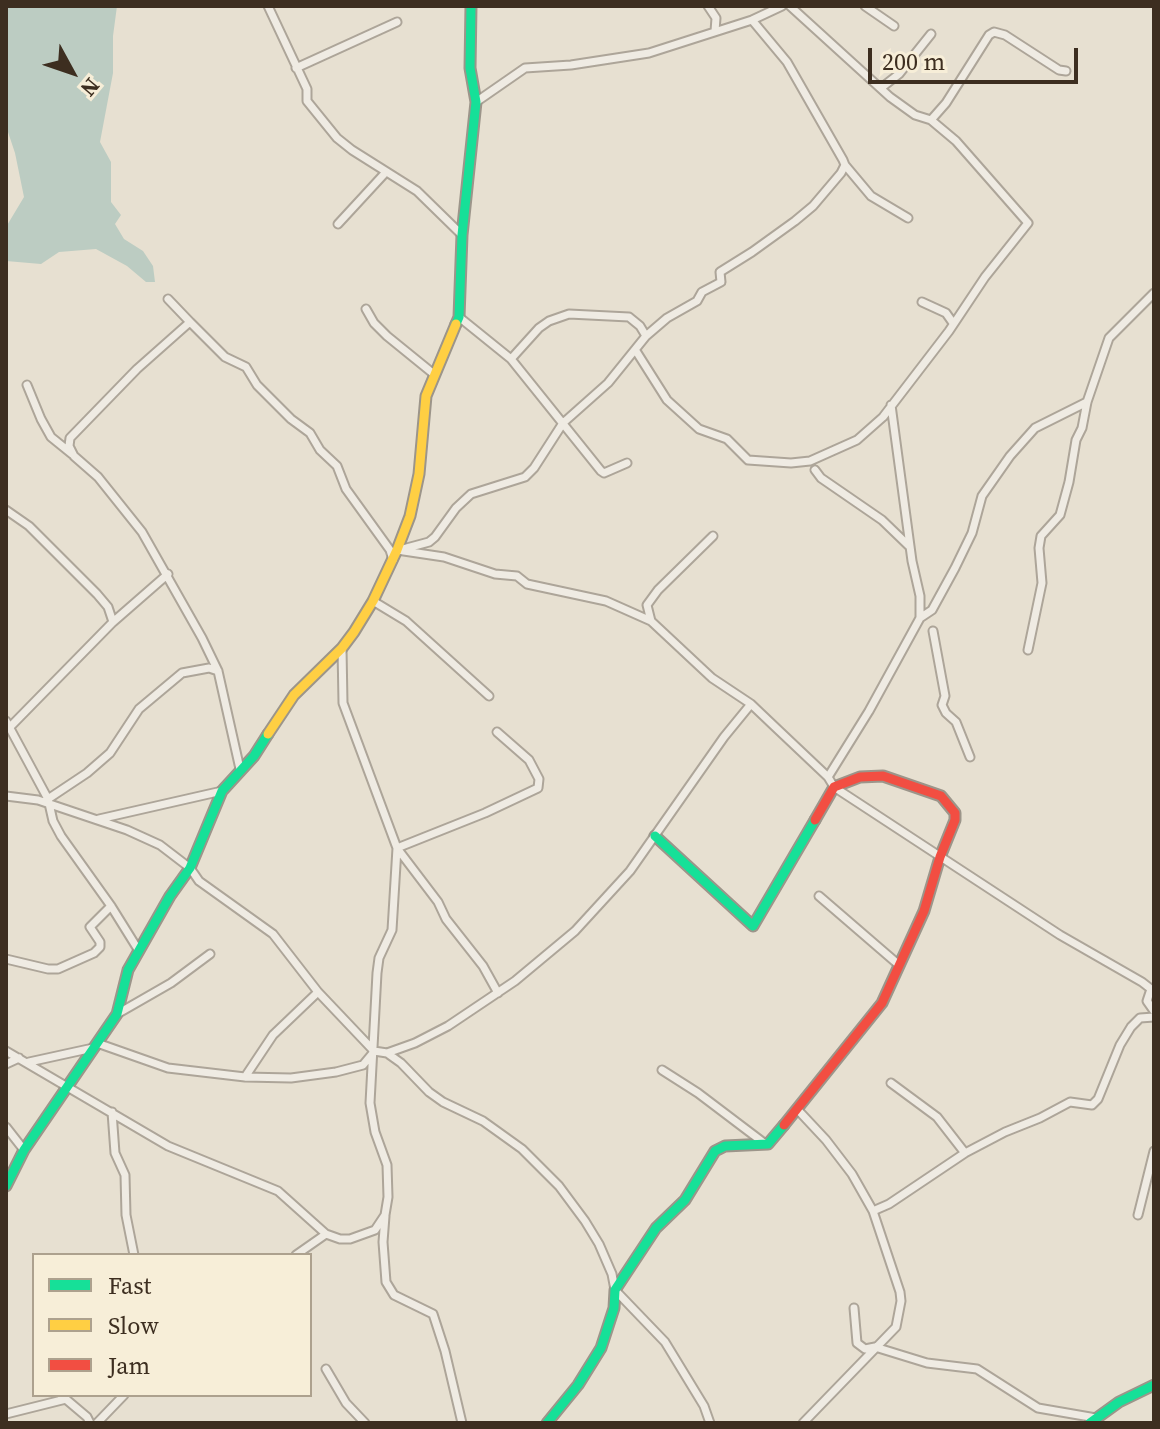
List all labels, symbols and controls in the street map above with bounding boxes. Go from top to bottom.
north arrow [32,32,112,112]
scale bar [872,32,1082,82]
text: 200 m [882,45,945,78]
text: N [74,72,107,103]
legend [32,1253,312,1397]
text: Fast [108,1269,151,1302]
text: Slow [108,1309,159,1342]
text: Jam [108,1349,150,1382]

